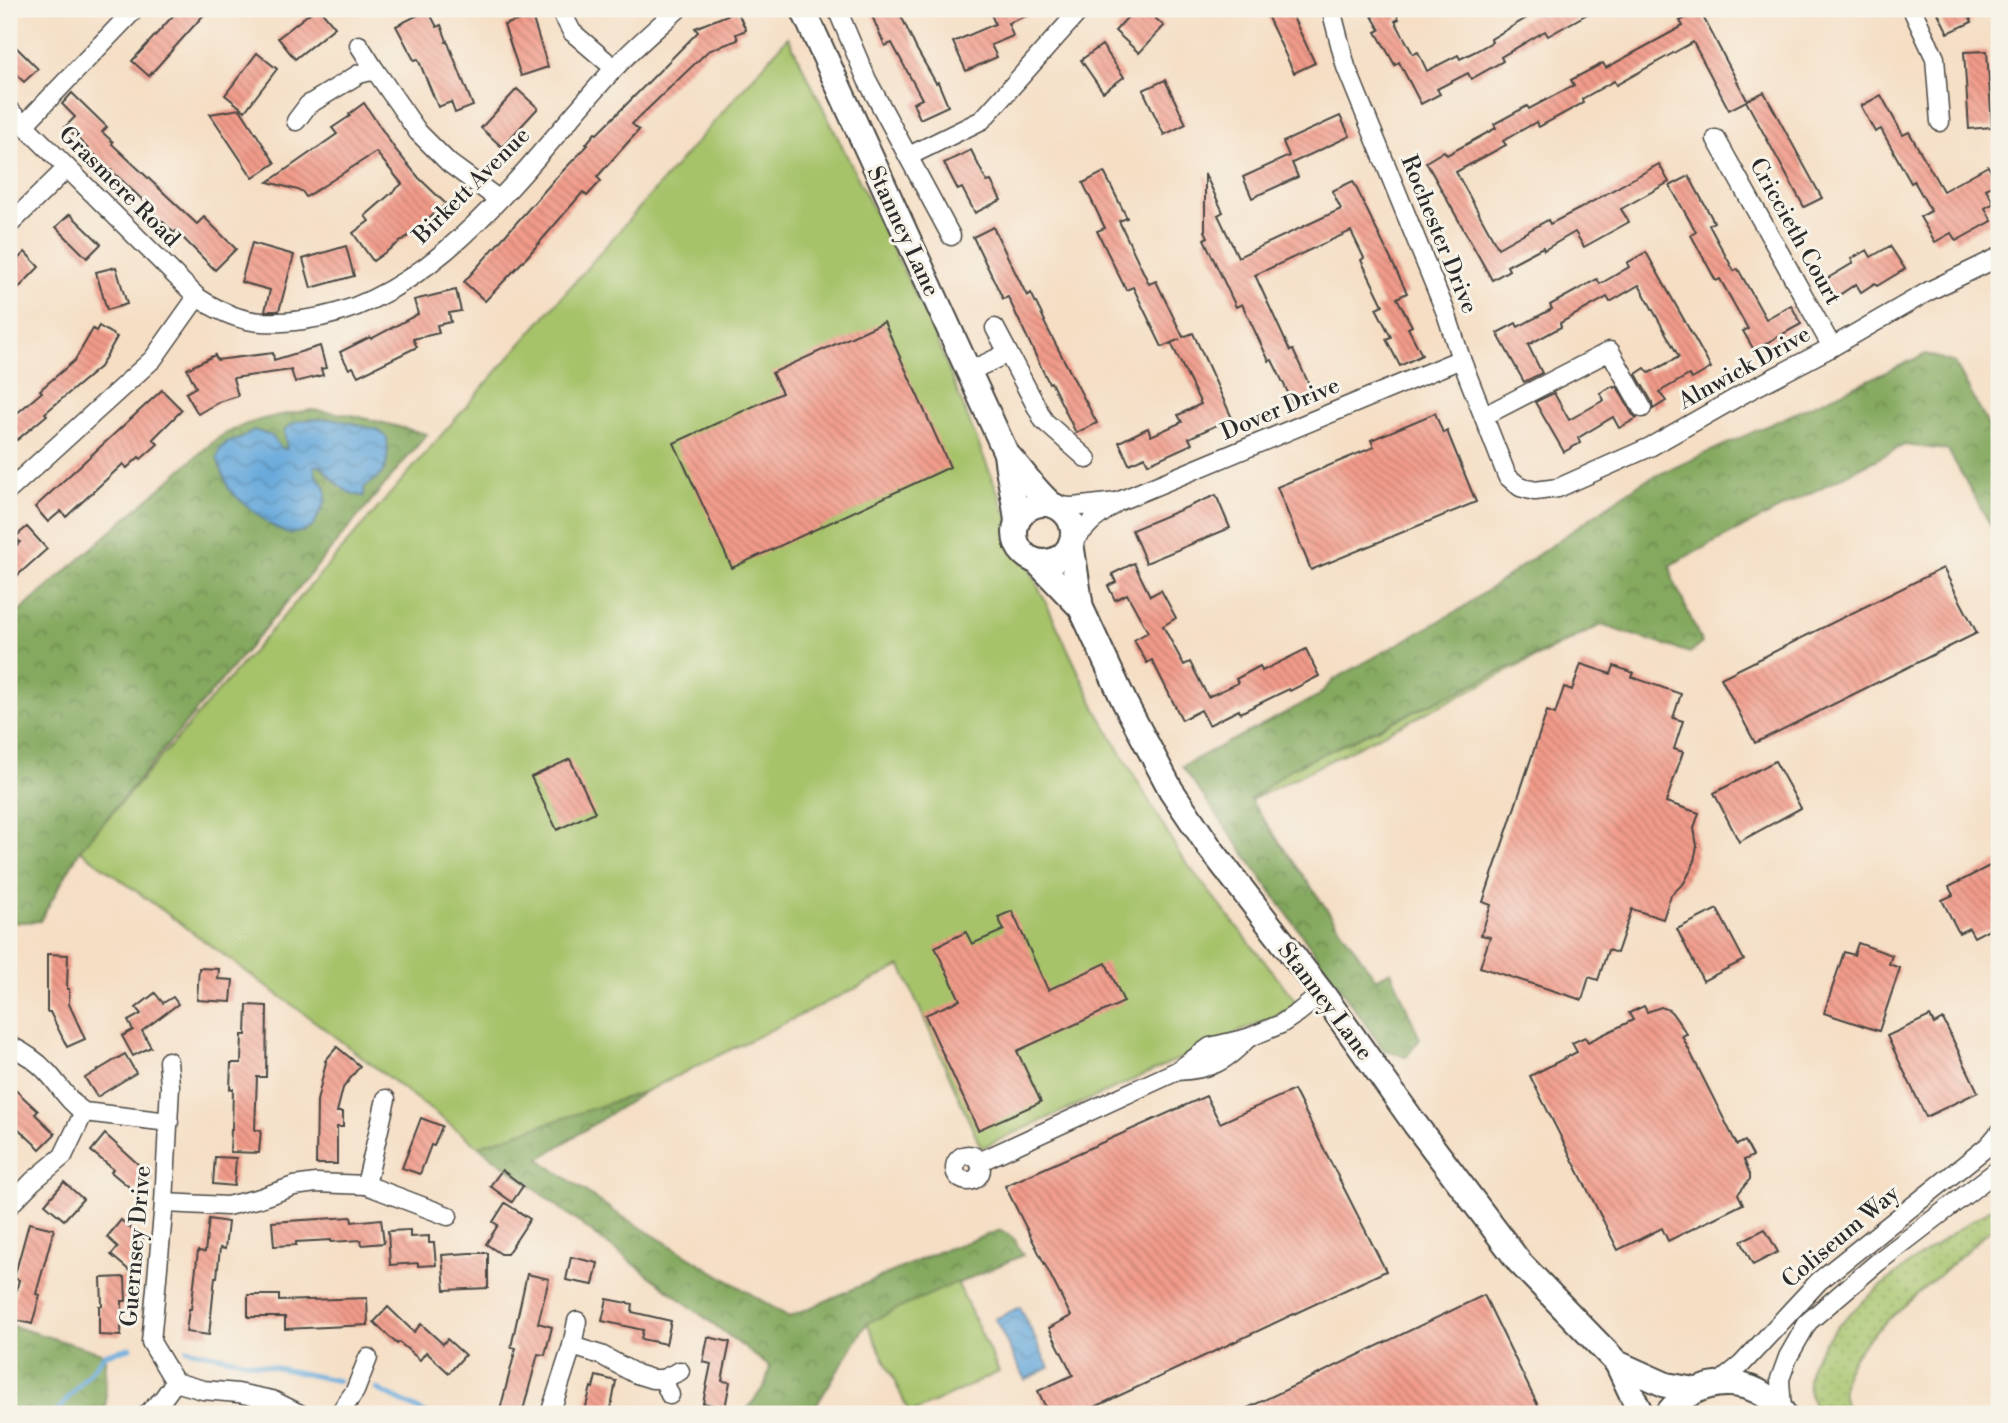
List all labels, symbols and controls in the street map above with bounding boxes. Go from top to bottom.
street label: Grasmere Road [53,120,186,253]
street label: Birkett Avenue [407,121,536,251]
street label: Rochester Drive [1395,151,1484,318]
street label: Criccieth Court [1743,153,1847,310]
street label: Stanney Lane [861,162,945,301]
street label: Alnwick Drive [1673,320,1815,416]
street label: Dover Drive [1217,371,1344,446]
street label: Stanney Lane [1272,937,1379,1066]
street label: Guernsey Drive [115,1164,157,1328]
street label: Coliseum Way [1776,1179,1906,1294]

